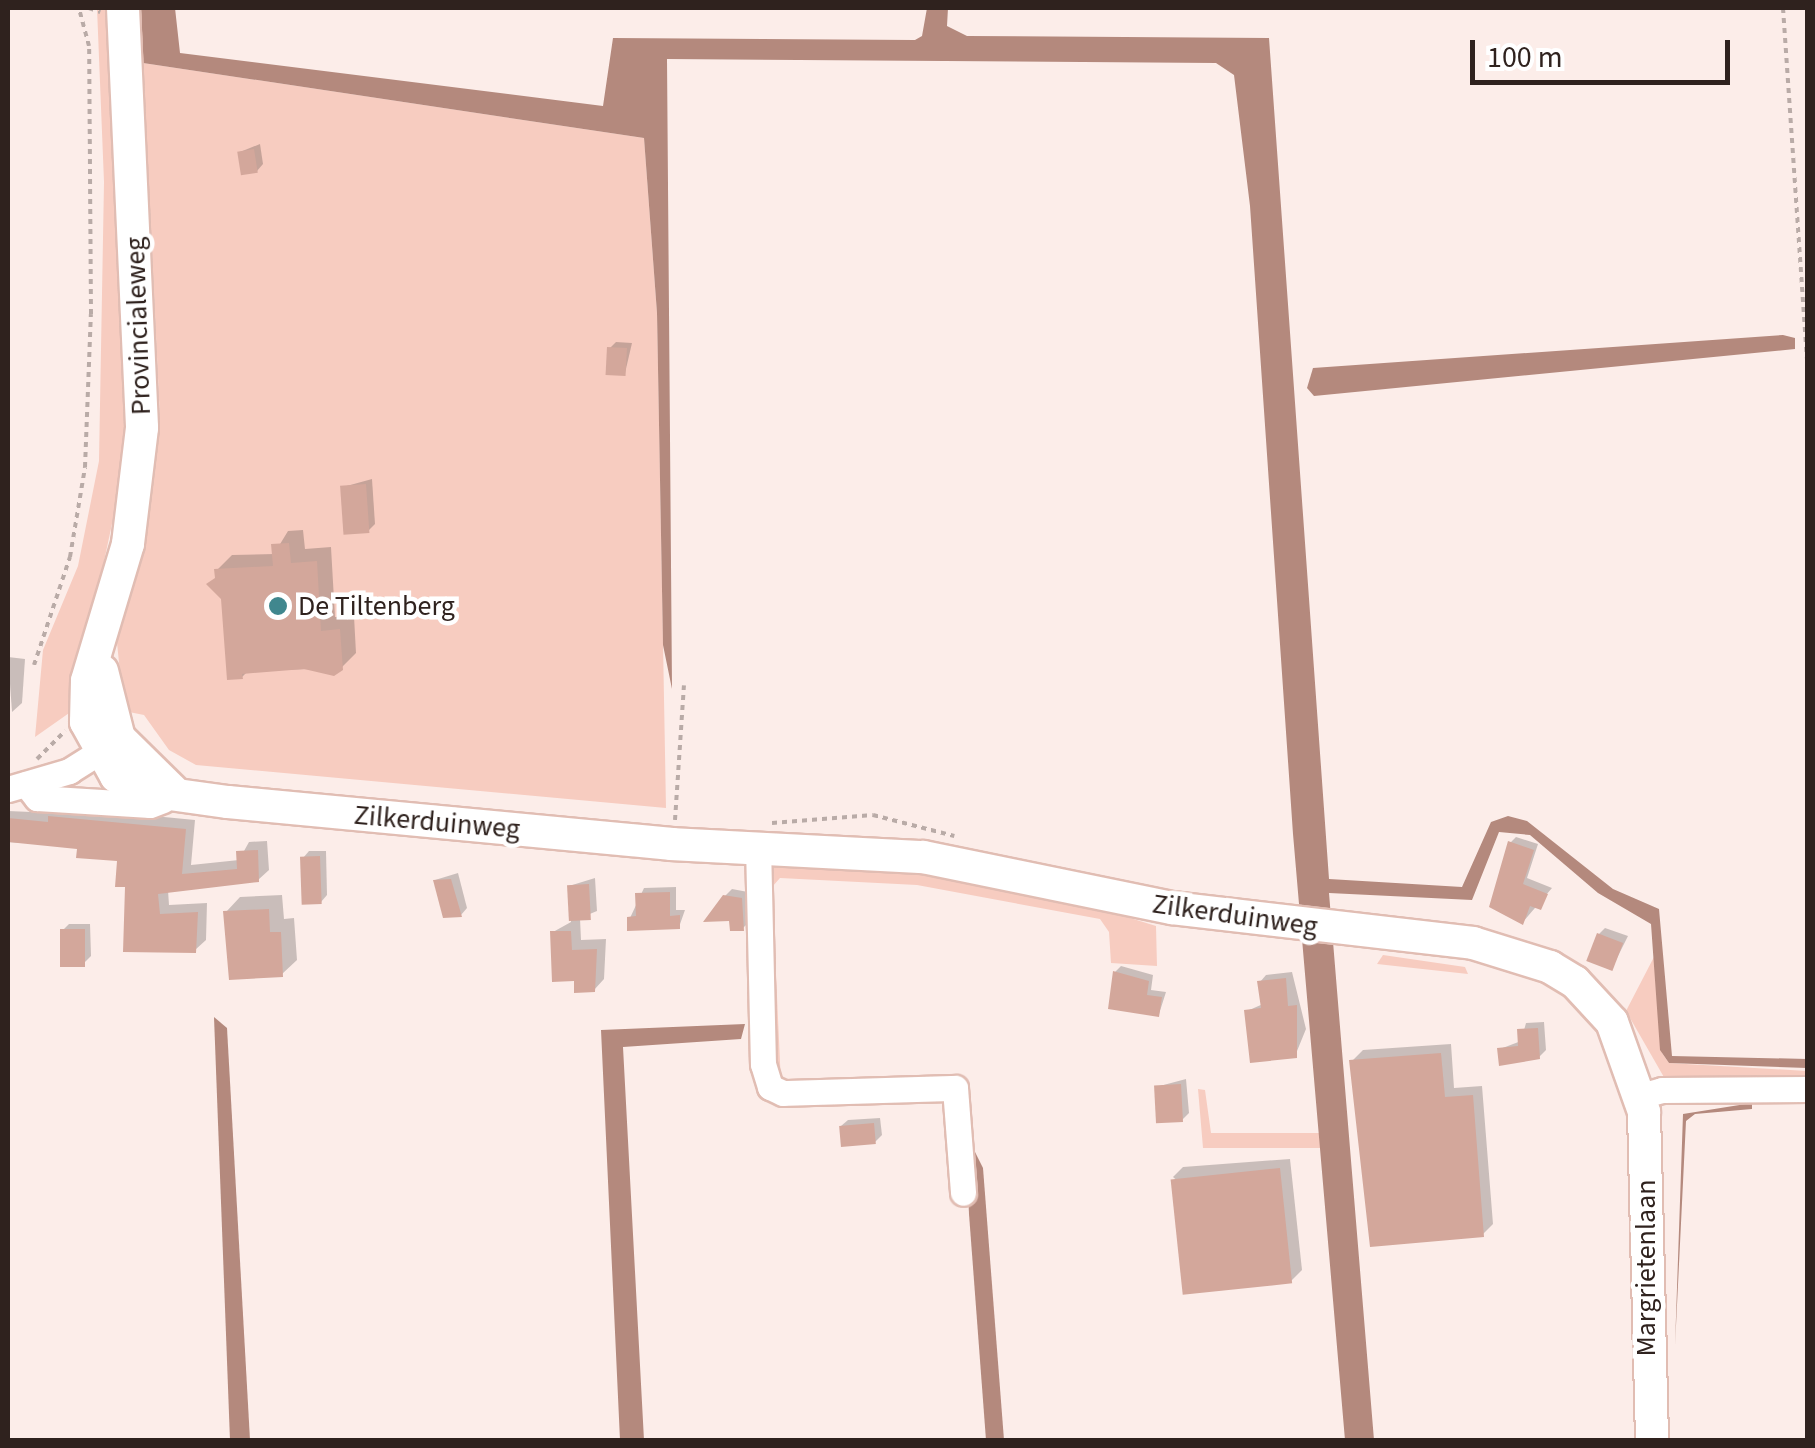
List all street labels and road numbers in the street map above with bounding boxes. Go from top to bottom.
street label: Provincialeweg [118,236,158,416]
street label: Zilkerduinweg [353,798,521,846]
street label: Zilkerduinweg [1150,887,1320,943]
street label: Margrietenlaan [1629,1179,1663,1357]

